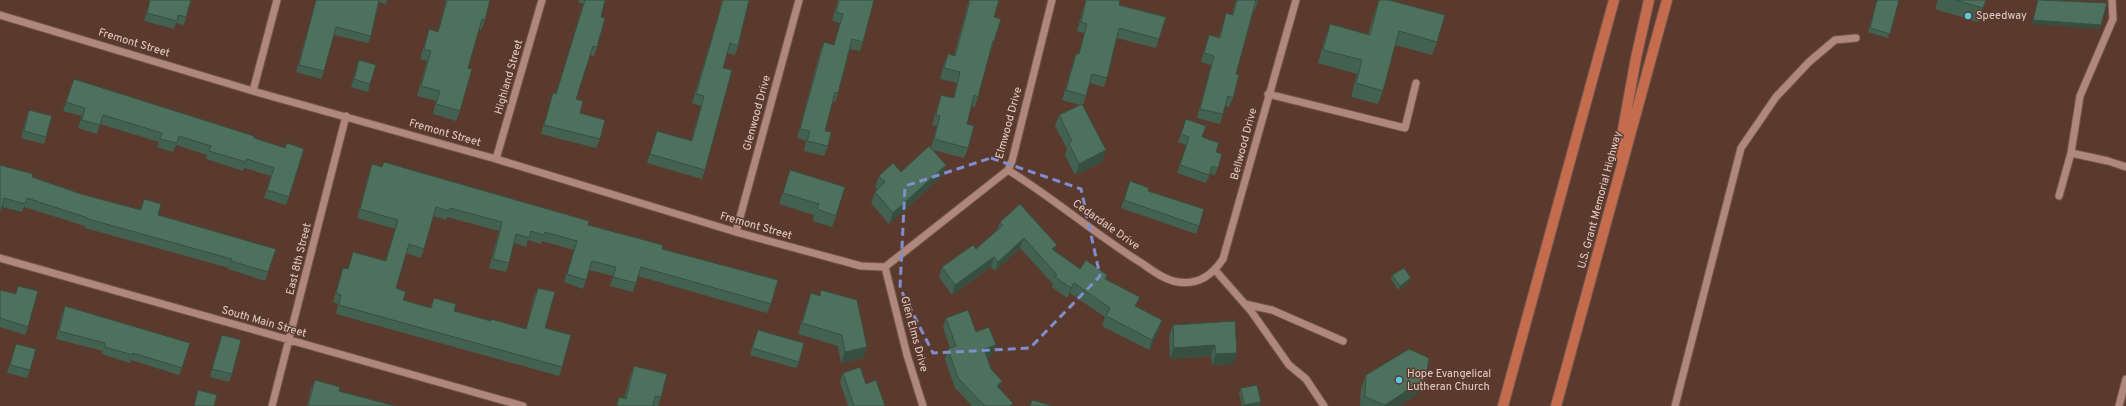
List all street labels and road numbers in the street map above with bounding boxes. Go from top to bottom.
street label: Fremont Street [97,25,171,61]
street label: Highland Street [492,38,526,116]
street label: Glenwood Drive [740,74,774,152]
street label: Elmwood Drive [993,85,1025,160]
street label: Bellwood Drive [1228,106,1260,182]
street label: Fremont Street [407,116,483,150]
street label: U.S. Grant Memorial Highway [1575,129,1625,270]
street label: Cedardale Drive [1070,197,1142,253]
street label: Fremont Street [718,209,794,243]
street label: East 8th Street [283,222,315,296]
street label: Glen Elms Drive [897,295,931,373]
street label: South Main Street [220,303,308,341]

